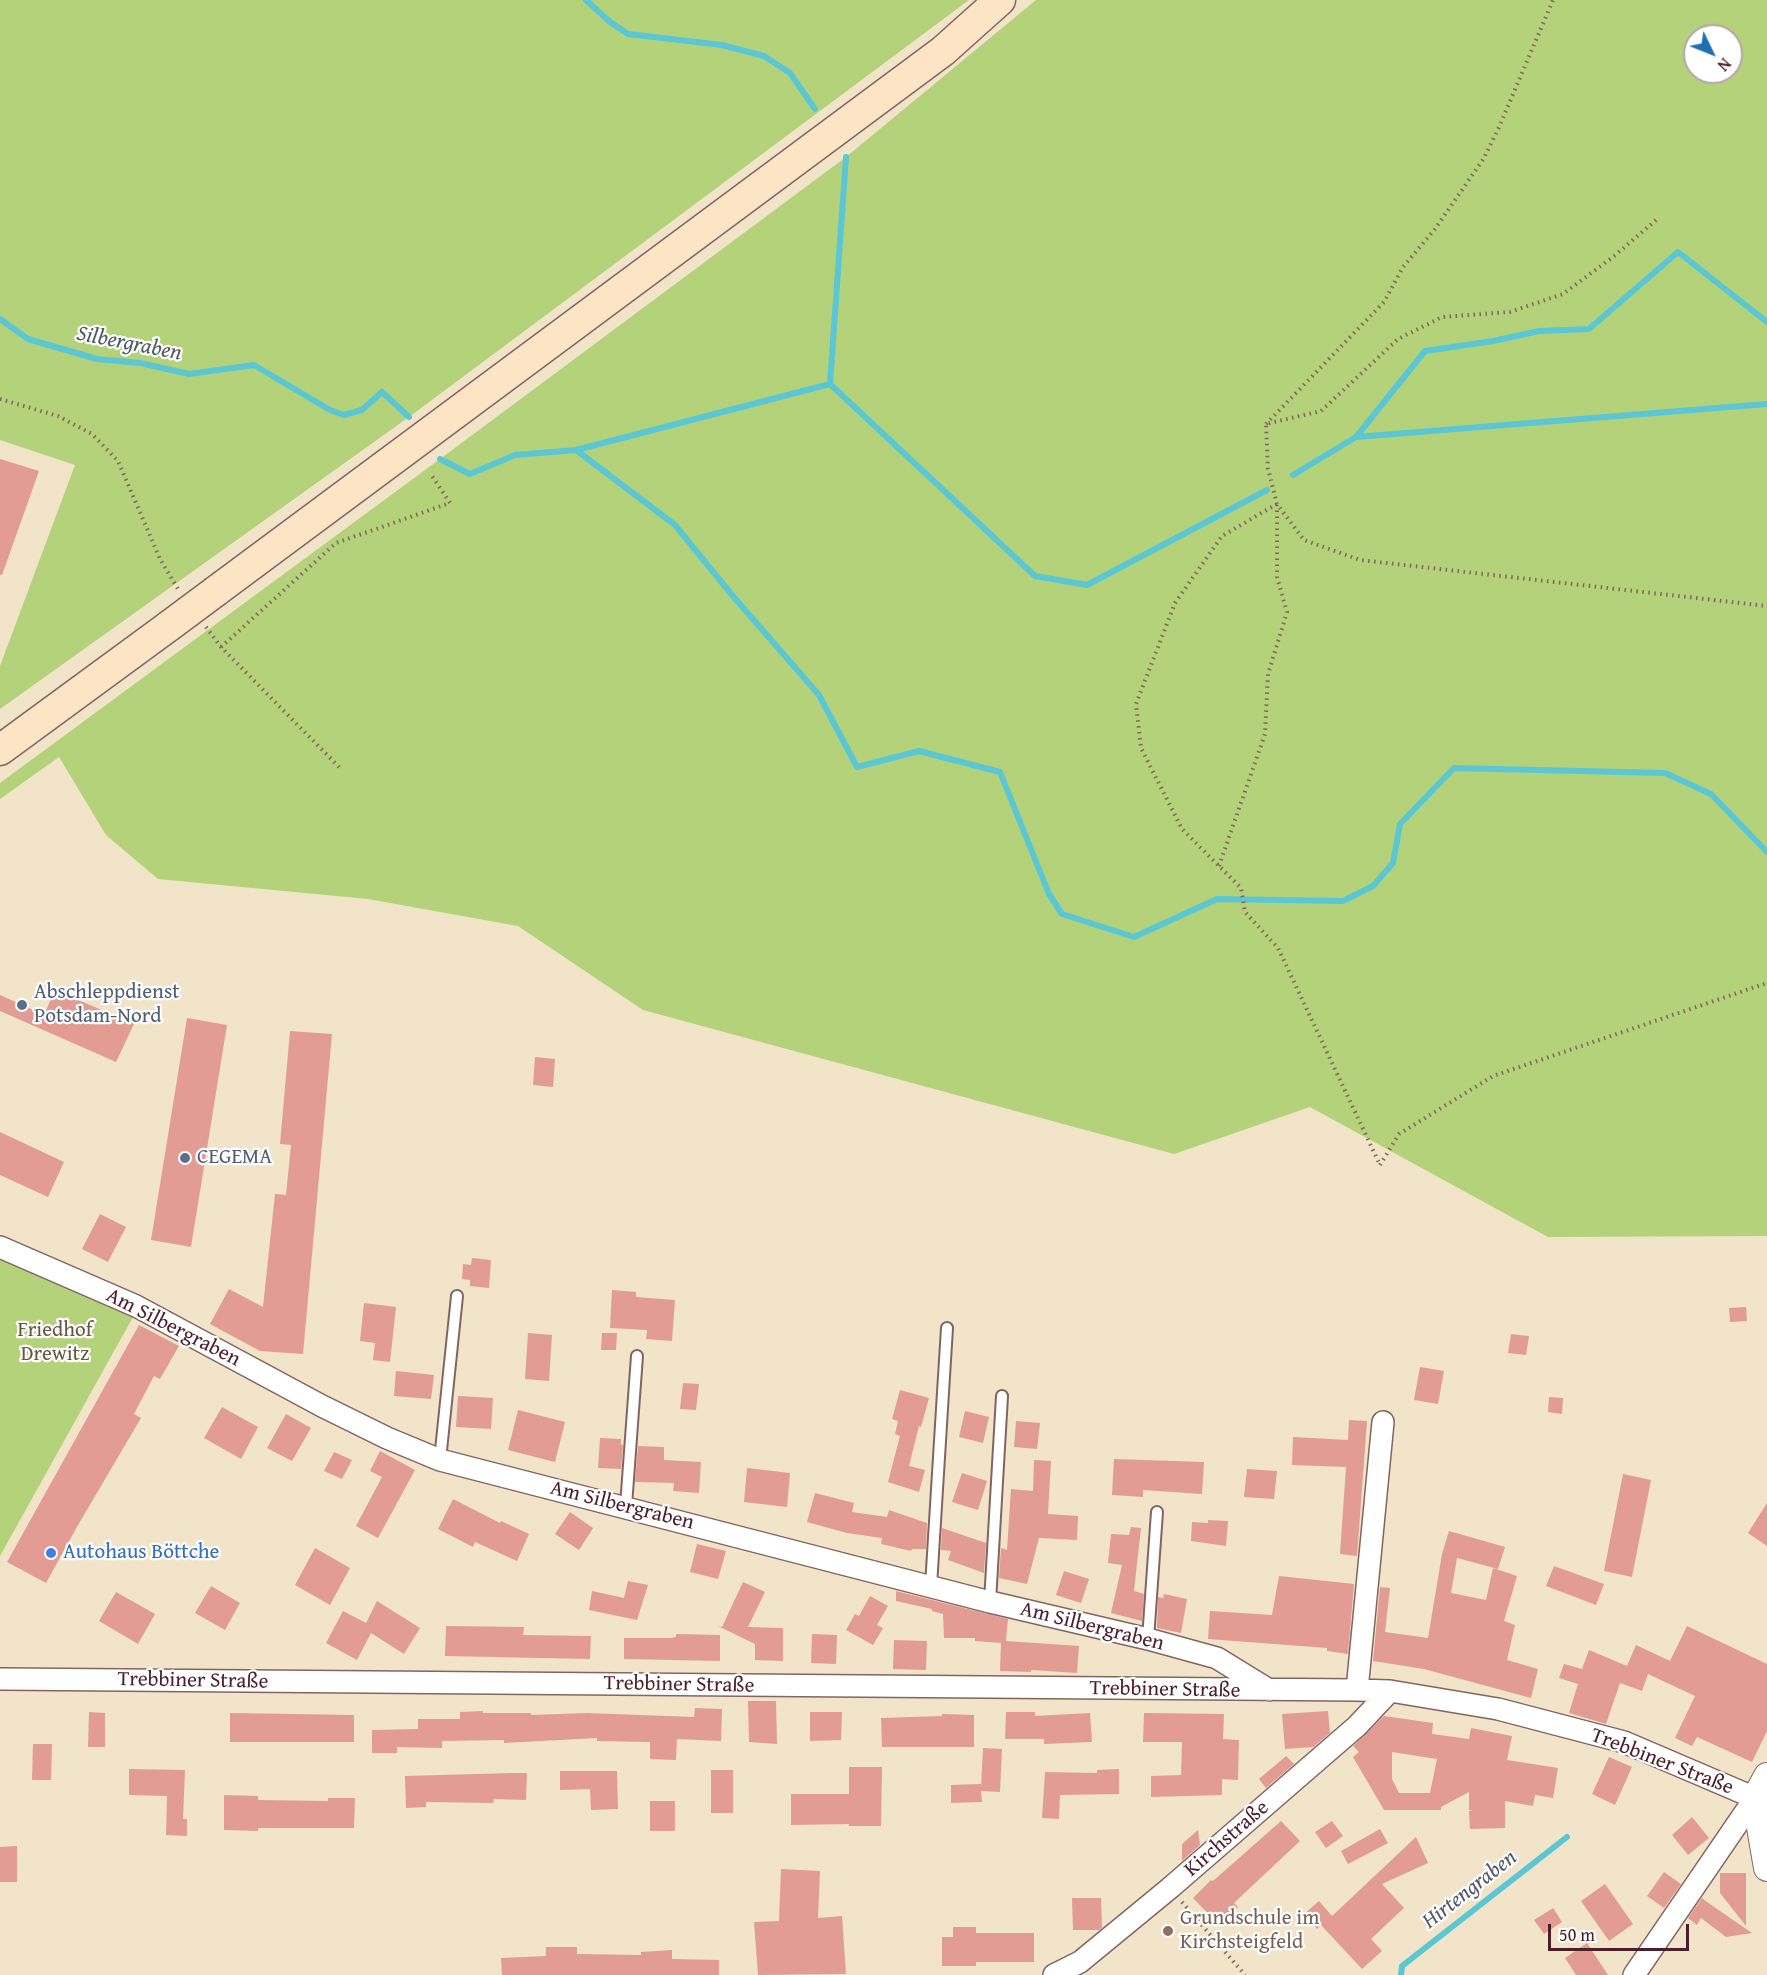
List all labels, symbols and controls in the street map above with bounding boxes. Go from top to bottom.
north arrow [1683,24,1743,84]
text: N [1712,53,1737,77]
water label: Silbergraben [74,321,184,367]
place label: Abschleppdienst Potsdam-Nord [34,980,180,1030]
marker: Abschleppdienst Potsdam-Nord [15,998,29,1012]
place label: CEGEMA [197,1145,272,1171]
marker: CEGEMA [178,1151,192,1165]
street label: Am Silbergraben [102,1283,244,1373]
park label: Friedhof Drewitz [17,1318,93,1368]
street label: Am Silbergraben [548,1476,696,1536]
place label: Autohaus Böttche [63,1540,219,1566]
marker: Autohaus Böttche [44,1546,58,1560]
street label: Am Silbergraben [1018,1597,1166,1657]
street label: Trebbiner Straße [117,1667,269,1695]
street label: Trebbiner Straße [603,1671,755,1699]
street label: Trebbiner Straße [1089,1676,1241,1704]
street label: Trebbiner Straße [1587,1723,1737,1801]
street label: Kirchstraße [1180,1795,1274,1883]
water label: Hirtengraben [1418,1845,1522,1935]
place label: Grundschule im Kirchsteigfeld [1180,1906,1319,1956]
scale bar [1551,1912,1692,1950]
text: 50 m [1559,1921,1595,1948]
marker: Grundschule im Kirchsteigfeld [1161,1924,1175,1938]

